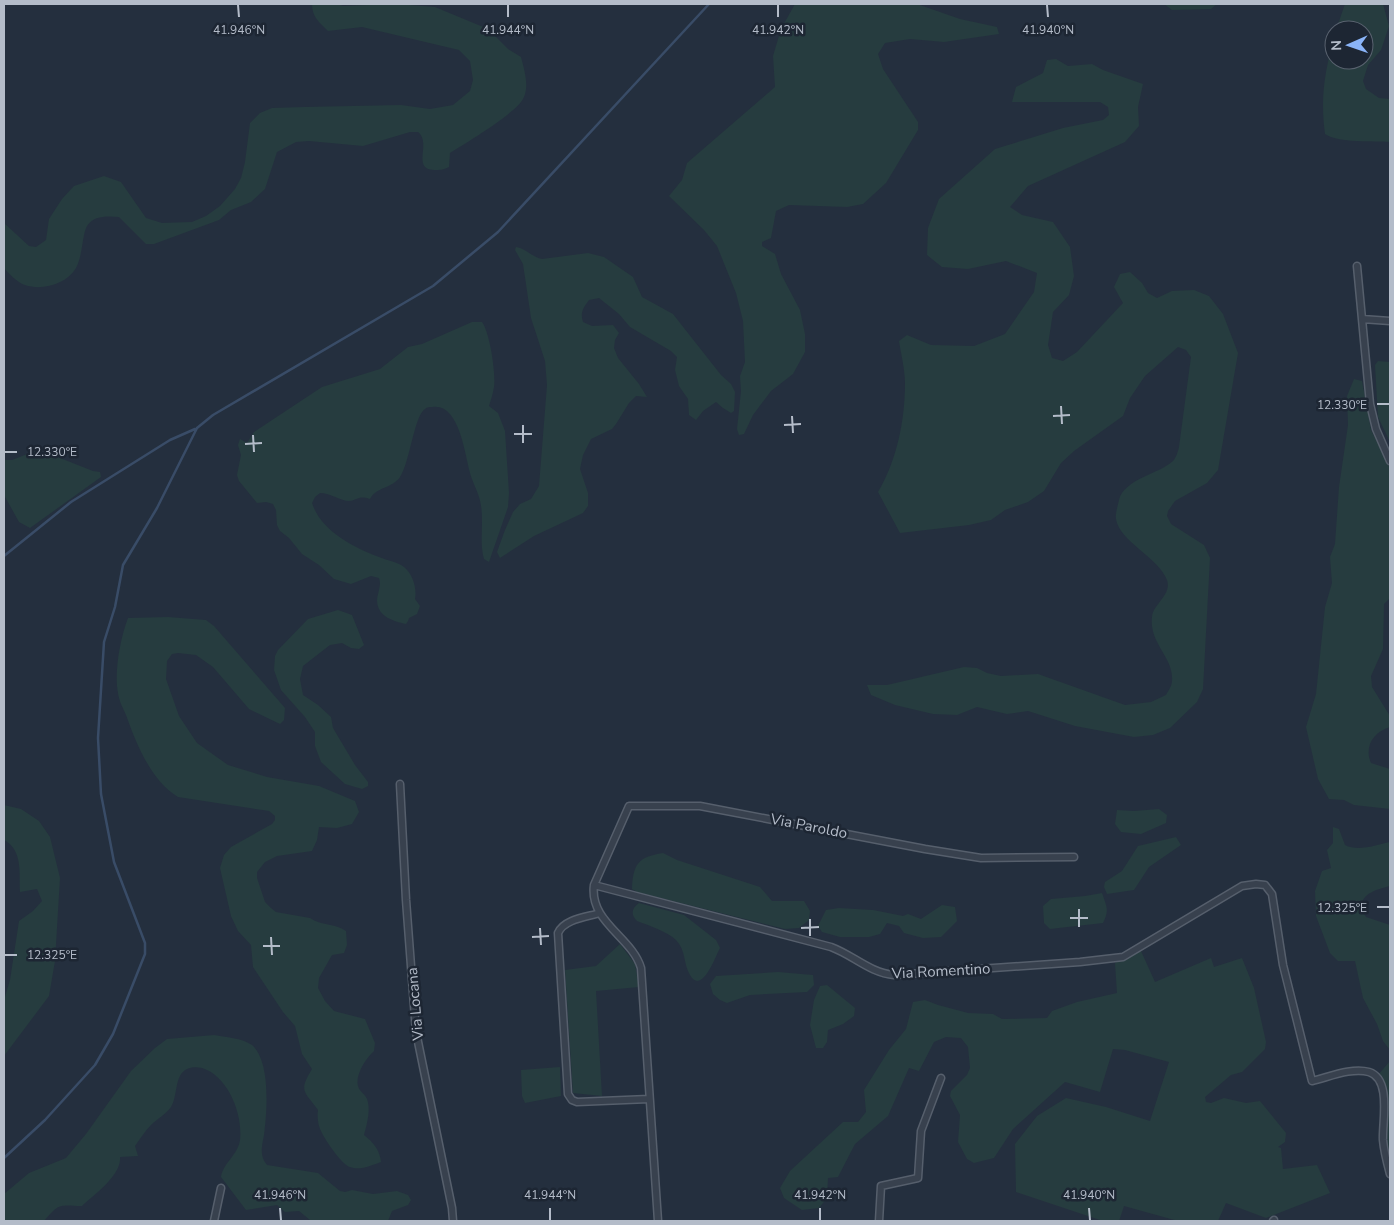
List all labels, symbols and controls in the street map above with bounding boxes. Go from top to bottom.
north arrow [1324,20,1374,70]
text: 41.946°N [213,22,265,38]
text: 41.944°N [482,22,534,38]
text: 41.942°N [752,22,804,38]
text: 41.940°N [1022,22,1074,38]
text: N [1327,40,1346,51]
text: 12.330°E [1317,397,1367,413]
text: 12.330°E [27,444,77,460]
street label: Via Paroldo [768,809,849,843]
text: 12.325°E [1317,900,1367,916]
text: 12.325°E [27,947,77,963]
street label: Via Romentino [890,958,991,984]
street label: Via Locana [402,967,428,1042]
text: 41.946°N [254,1187,306,1203]
text: 41.944°N [524,1187,576,1203]
text: 41.942°N [794,1187,846,1203]
text: 41.940°N [1063,1187,1115,1203]

